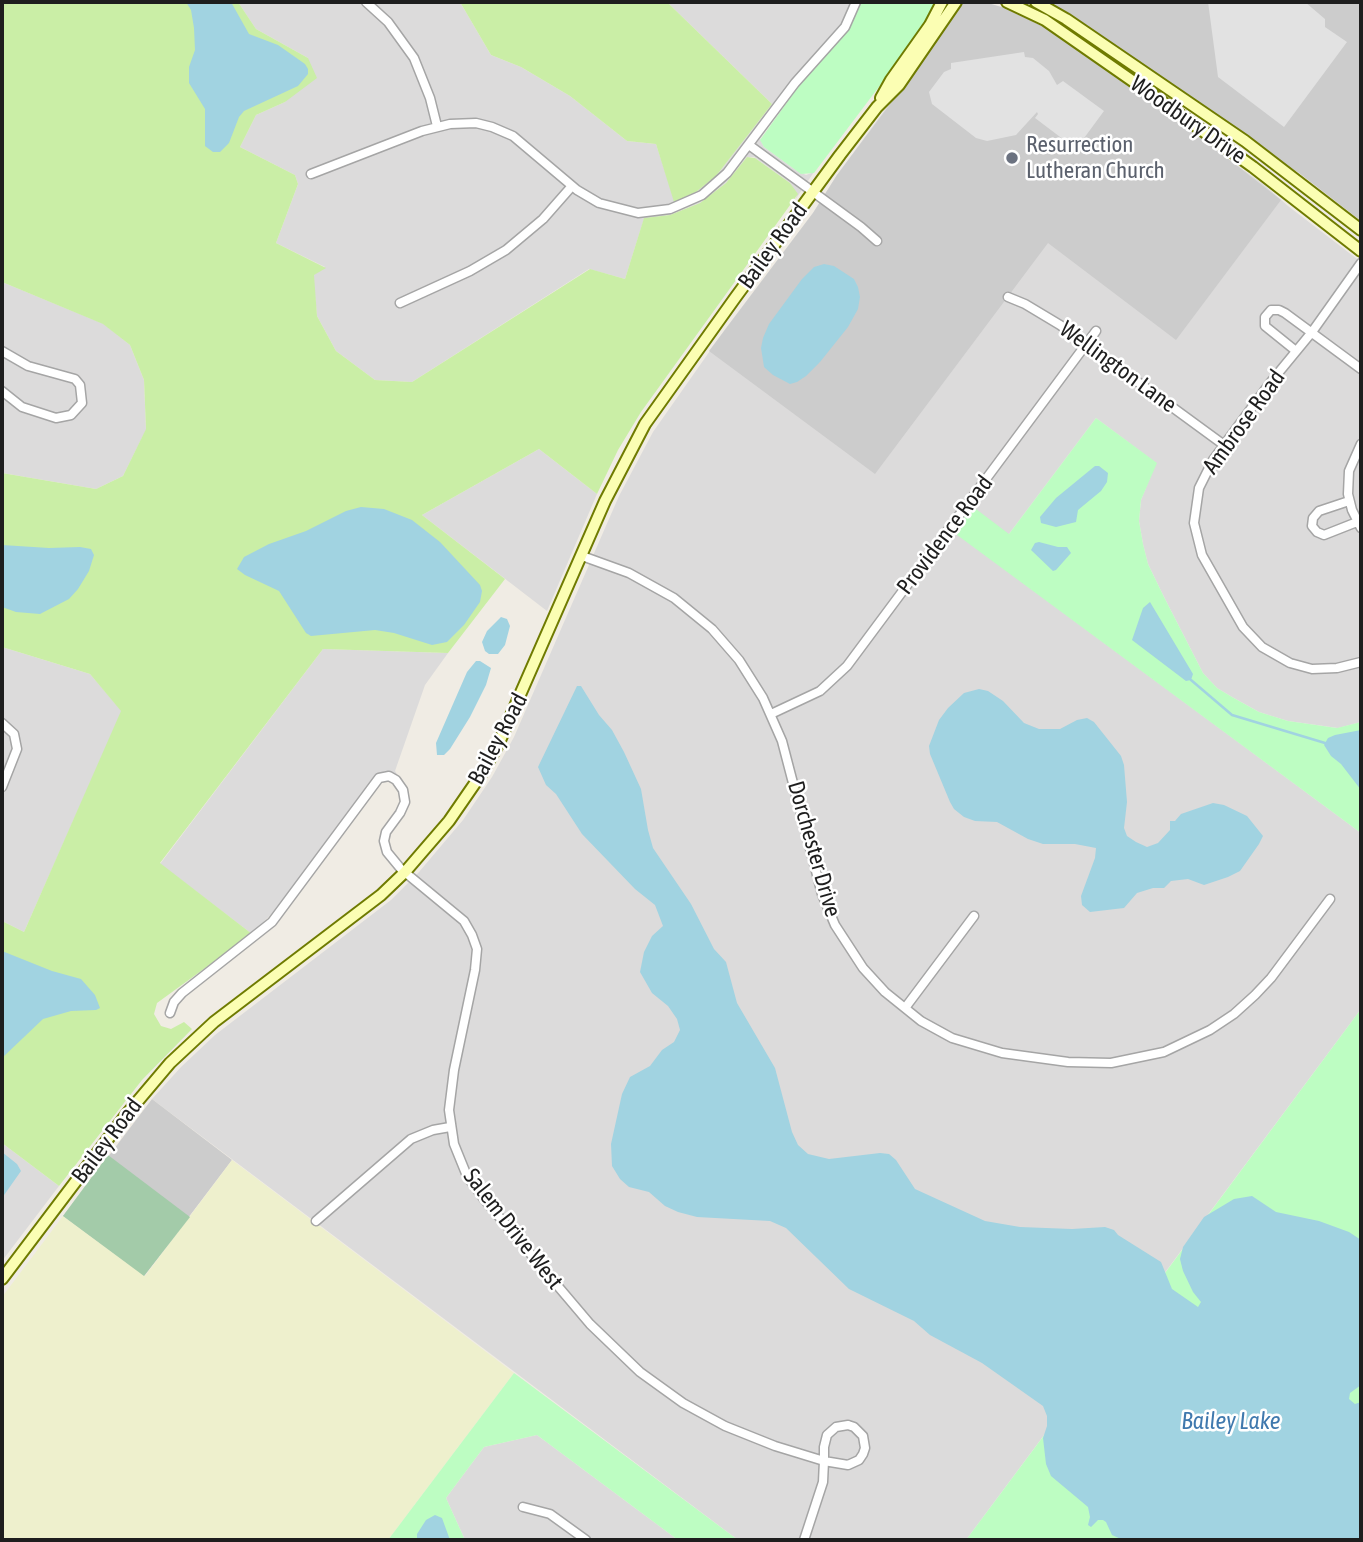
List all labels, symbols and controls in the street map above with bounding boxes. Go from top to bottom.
street label: Woodbury Drive [1125,70,1251,170]
place label: Resurrection Lutheran Church [1026,131,1165,185]
marker: Resurrection Lutheran Church [1004,150,1020,166]
street label: Bailey Road [733,198,813,294]
street label: Wellington Lane [1054,315,1182,419]
street label: Ambrose Road [1197,365,1291,479]
street label: Providence Road [891,470,999,600]
street label: Bailey Road [462,689,534,789]
street label: Dorchester Drive [781,778,847,920]
street label: Bailey Road [66,1093,148,1189]
street label: Salem Drive West [457,1163,569,1295]
water label: Bailey Lake [1181,1407,1281,1435]

